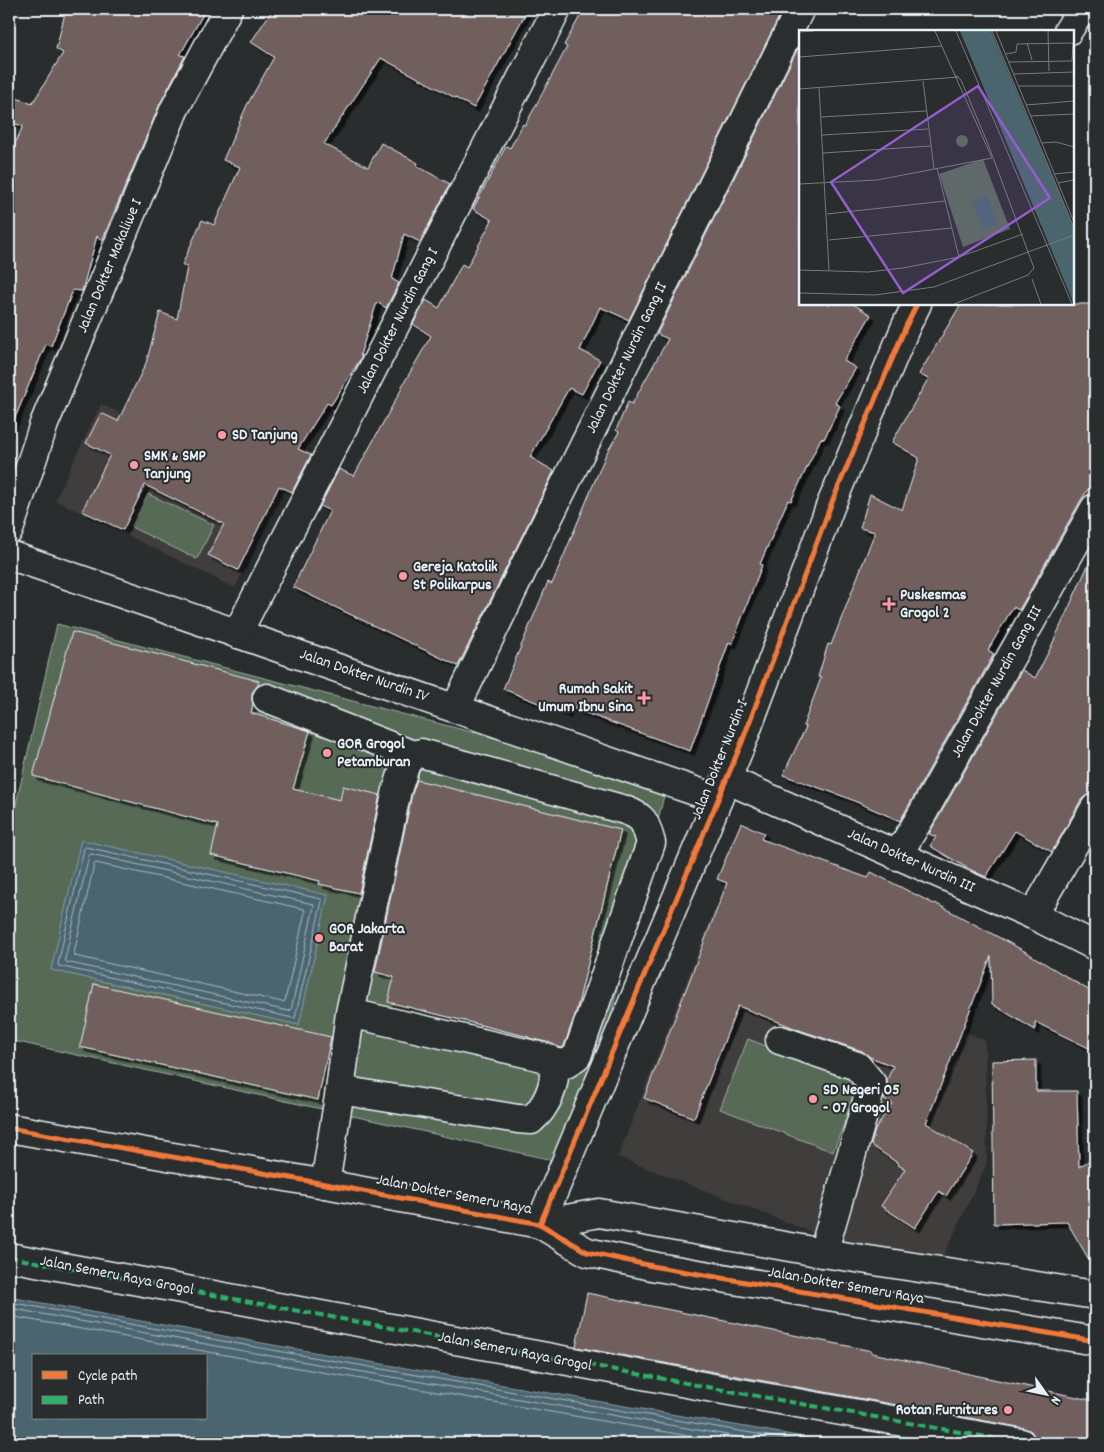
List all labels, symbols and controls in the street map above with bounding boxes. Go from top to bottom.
inset map [799,30,1074,305]
street label: Jalan Dokter Makaliwe I [71,195,149,337]
street label: Jalan Dokter Nurdin Gang I [351,244,445,398]
street label: Jalan Dokter Nurdin Gang II [580,278,674,438]
place label: SD Tanjung [232,424,298,447]
marker: SD Tanjung [216,429,228,441]
place label: SMK & SMP Tanjung [144,445,207,486]
marker: SMK & SMP Tanjung [128,459,140,471]
place label: Gereja Katolik St Polikarpus [413,556,498,597]
marker: Gereja Katolik St Polikarpus [397,570,409,582]
place label: Puskesmas Grogol 2 [900,584,967,625]
marker: Puskesmas Grogol 2 [882,597,896,611]
street label: Jalan Dokter Nurdin Gang III [946,602,1049,762]
street label: Jalan Dokter Nurdin IV [296,643,432,709]
place label: Rumah Sakit Umum Ibnu Sina [538,678,634,719]
marker: Rumah Sakit Umum Ibnu Sina [637,691,651,705]
street label: Jalan Dokter Nurdin I [685,697,755,823]
place label: GOR Grogol Petamburan [337,733,410,774]
marker: GOR Grogol Petamburan [321,747,333,759]
street label: Jalan Dokter Nurdin III [844,823,978,899]
place label: GOR Jakarta Barat [329,918,406,959]
marker: GOR Jakarta Barat [313,932,325,944]
place label: SD Negeri 05 - 07 Grogol [823,1079,900,1120]
marker: SD Negeri 05 - 07 Grogol [807,1093,819,1105]
street label: Jalan Dokter Semeru Raya [374,1169,534,1221]
street label: Jalan Semeru Raya Grogol [38,1250,196,1302]
street label: Jalan Dokter Semeru Raya [766,1261,926,1311]
street label: Jalan Semeru Raya Grogol [436,1326,594,1378]
legend [32,1354,208,1420]
text: Cycle path [78,1366,138,1388]
north arrow [1022,1370,1072,1420]
text: Path [78,1390,104,1412]
text: N [1045,1392,1065,1408]
place label: Rotan Furnitures [896,1399,998,1422]
marker: Rotan Furnitures [1002,1404,1014,1416]

